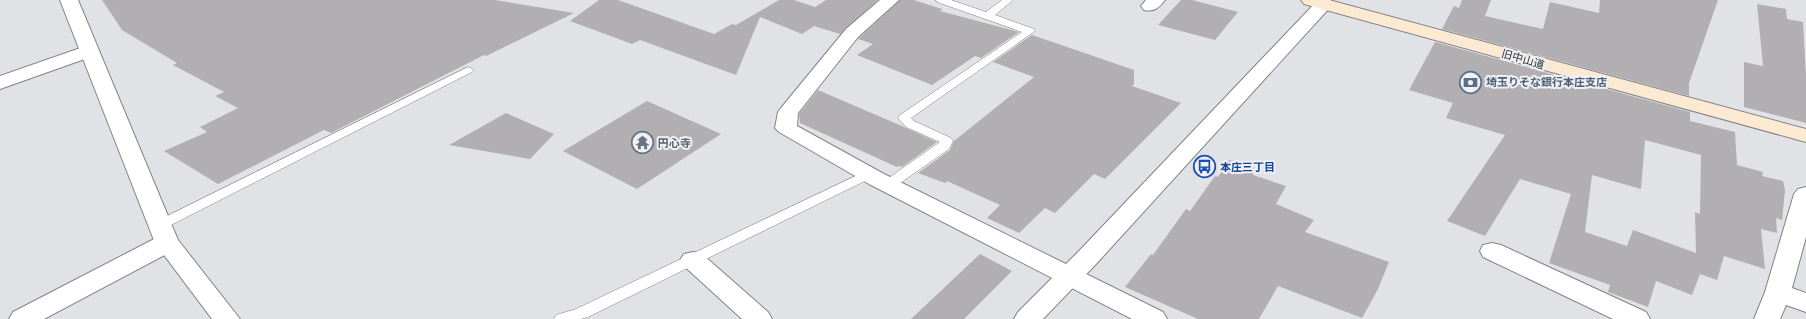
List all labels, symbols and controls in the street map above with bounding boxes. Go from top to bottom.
street label: 旧中山道 [1500,46,1546,72]
bank icon: 埼玉りそな銀行本庄支店 [1458,69,1484,95]
place label: 埼玉りそな銀行本庄支店 [1486,75,1607,89]
temple icon: 円心寺 [629,130,655,156]
place label: 円心寺 [658,136,691,150]
bus stop icon: 本庄三丁目 [1192,154,1218,180]
place label: 本庄三丁目 [1220,160,1275,174]

